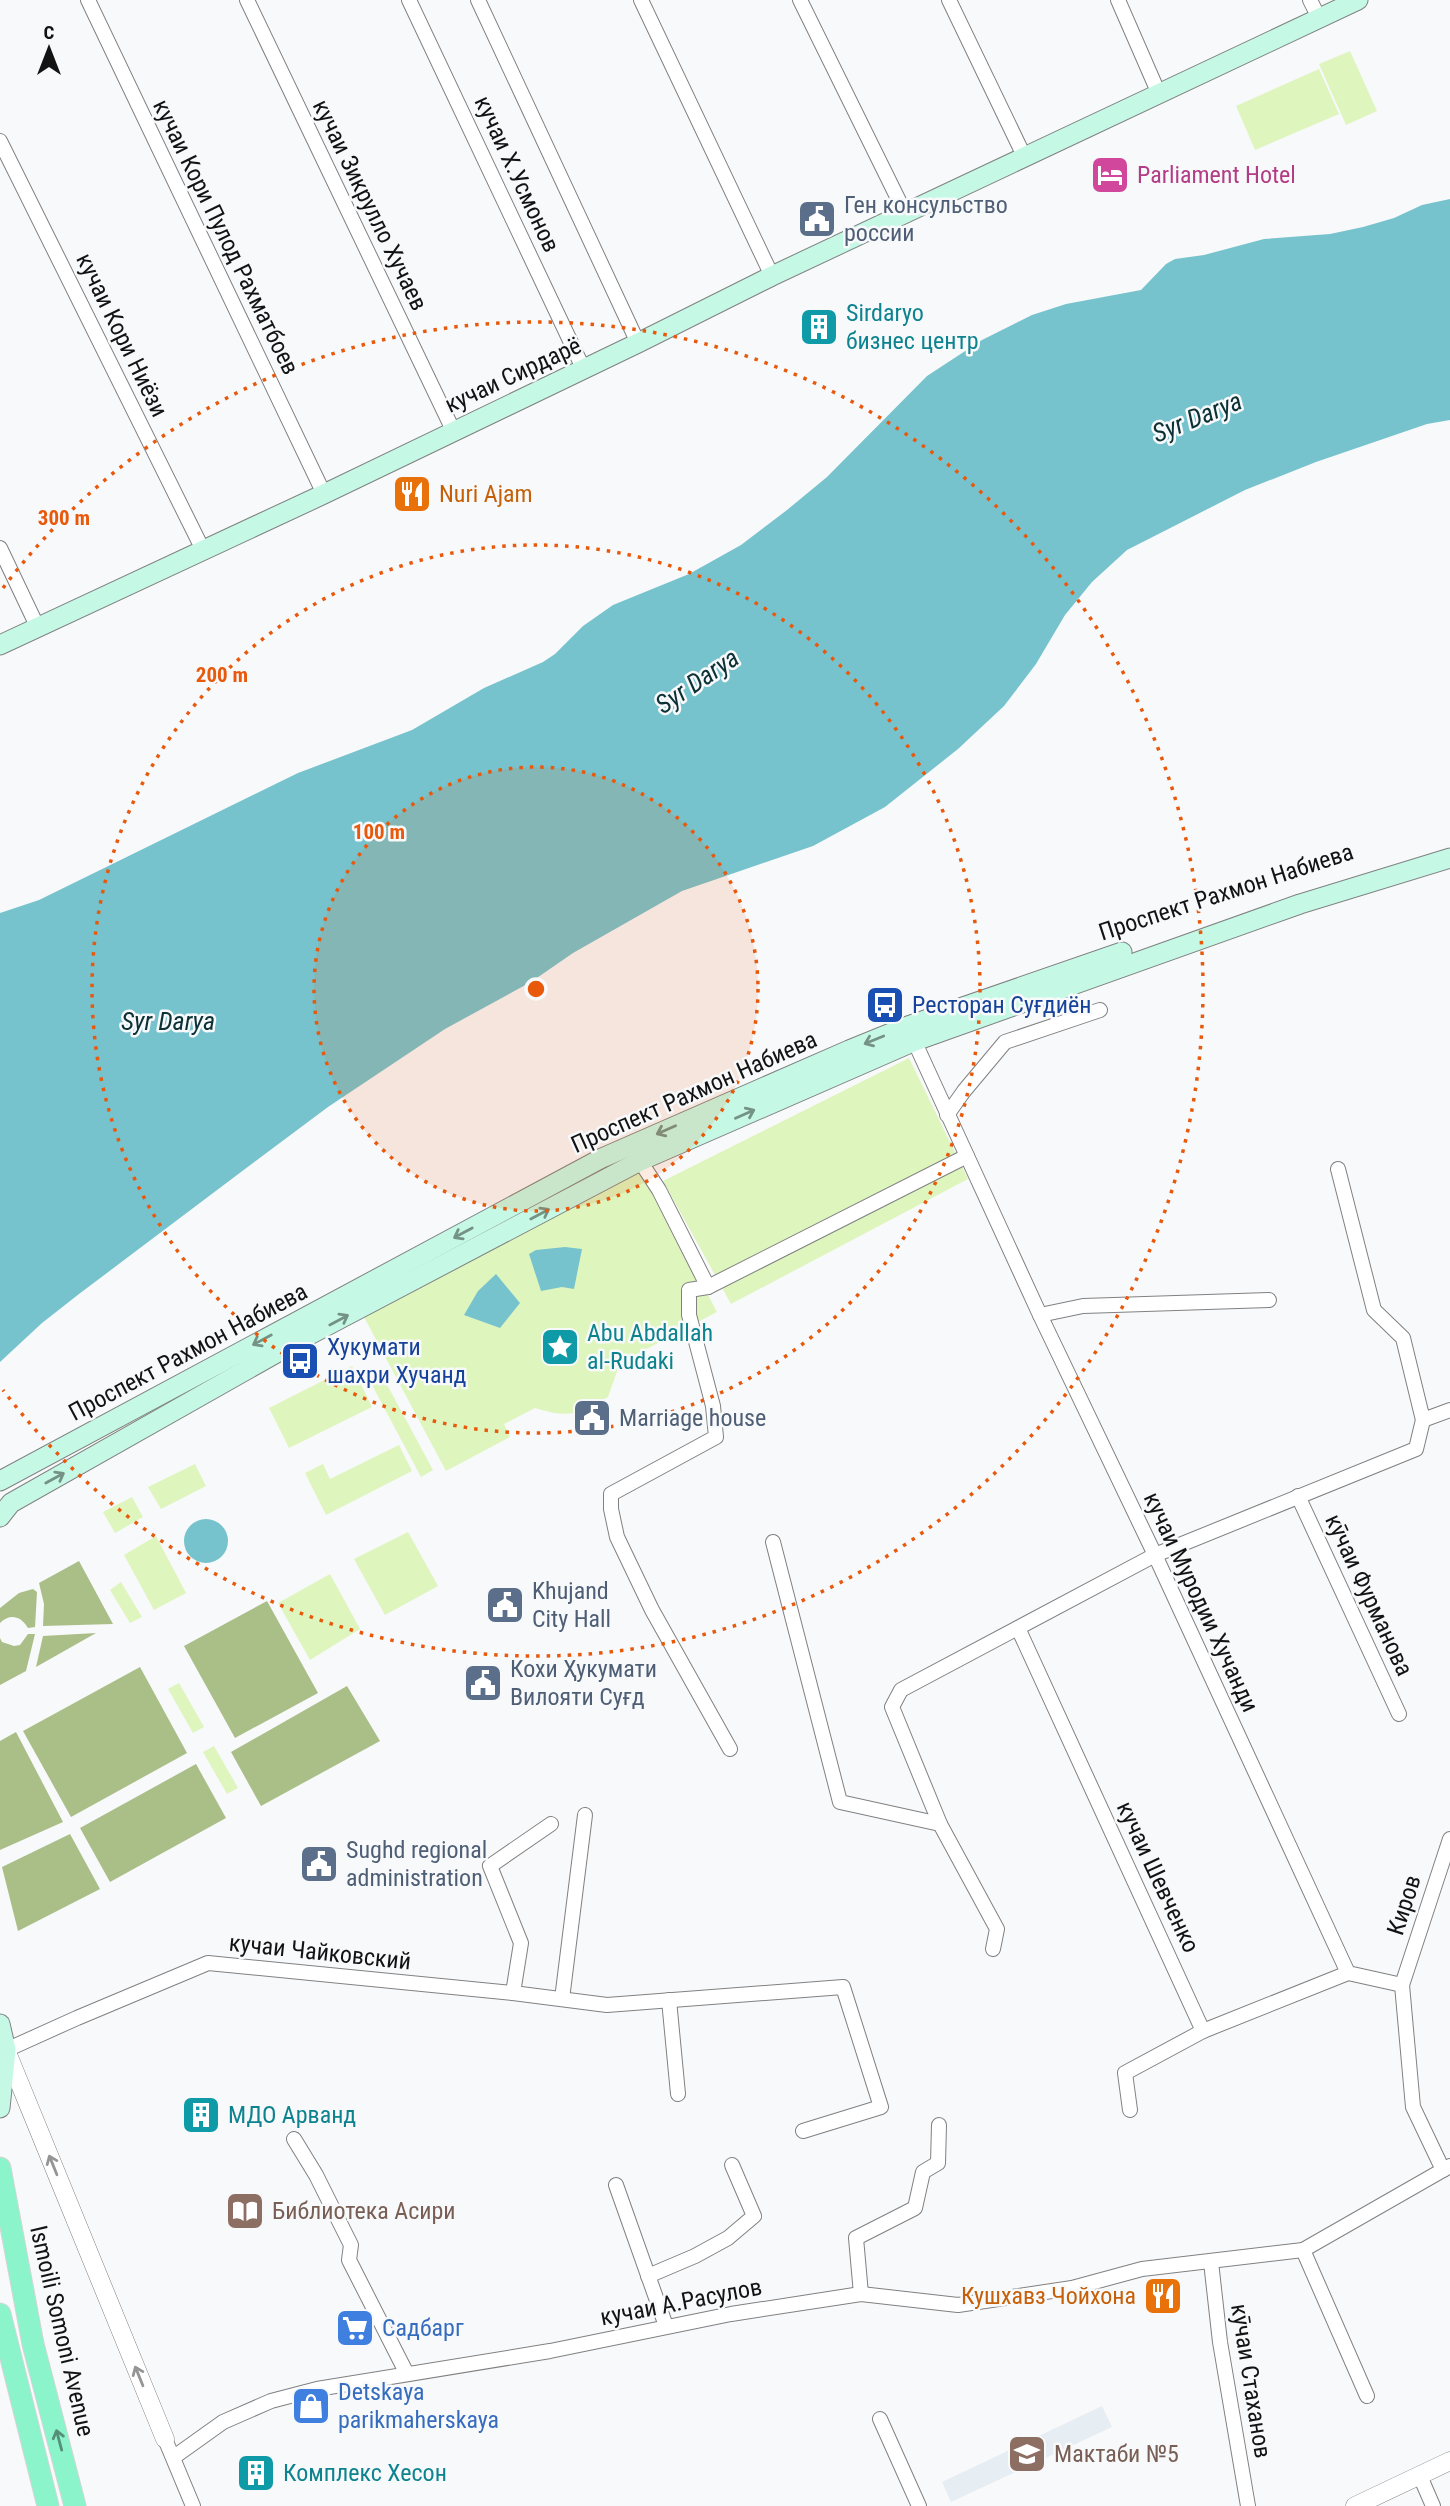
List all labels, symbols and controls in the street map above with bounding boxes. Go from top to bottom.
north arrow [14,14,84,84]
text: С [44,21,55,44]
street label: кучаи Х.Усмонов [469,91,565,257]
street label: кучаи Кори Пулод Рахматбоев [147,95,305,379]
street label: кучаи Зикрулло Хучаев [307,95,433,315]
hotel icon: Parliament Hotel [1089,154,1131,196]
place label: Parliament Hotel [1137,161,1296,189]
place label: Ген консульство россии [844,191,1008,247]
public building icon: Ген консульство россии [796,198,838,240]
street label: кучаи Кори Ниёзи [70,249,174,421]
place label: Sirdaryo бизнес центр [846,299,979,355]
building icon: Sirdaryo бизнес центр [798,306,840,348]
street label: кучаи Сирдарё [440,331,586,419]
water label: Syr Darya [1148,385,1246,449]
restaurant icon: Nuri Ajam [391,473,433,515]
place label: Nuri Ajam [439,480,533,508]
text: 300 m [38,506,90,530]
water label: Syr Darya [650,642,744,720]
text: 200 m [196,663,248,687]
text: 100 m [353,820,405,844]
street label: Проспект Рахмон Набиева [1095,838,1357,946]
centre of rings [524,977,548,1001]
bus stop icon: Ресторан Суғдиён [864,984,906,1026]
place label: Ресторан Суғдиён [912,991,1091,1019]
water label: Syr Darya [121,1006,215,1036]
street label: Проспект Рахмон Набиева [567,1025,821,1159]
one-way arrow [864,1034,886,1047]
one-way arrow [734,1107,755,1120]
one-way arrow [655,1124,677,1137]
one-way arrow [529,1206,550,1220]
one-way arrow [453,1226,473,1240]
street label: Проспект Рахмон Набиева [64,1277,312,1427]
one-way arrow [328,1312,349,1326]
place label: Abu Abdallah al-Rudaki [587,1319,713,1375]
place icon: Abu Abdallah al-Rudaki [539,1326,581,1368]
place label: Хукумати шахри Хучанд [327,1333,467,1389]
one-way arrow [252,1334,273,1347]
bus stop icon: Хукумати шахри Хучанд [279,1340,321,1382]
public building icon: Marriage house [571,1397,613,1439]
place label: Marriage house [619,1404,766,1432]
one-way arrow [44,1471,64,1485]
street label: кучаи Муродии Хучанди [1138,1488,1264,1716]
street label: кӯчаи Фурманова [1319,1510,1419,1680]
place label: Khujand City Hall [532,1577,611,1633]
public building icon: Khujand City Hall [484,1584,526,1626]
place label: Кохи Ҳукумати Вилояти Суғд [510,1655,657,1711]
public building icon: Кохи Ҳукумати Вилояти Суғд [462,1662,504,1704]
street label: кучаи Шевченко [1111,1797,1205,1957]
place label: Sughd regional administration [346,1836,487,1892]
public building icon: Sughd regional administration [298,1843,340,1885]
street label: Киров [1381,1871,1427,1939]
street label: кучаи Чайковский [228,1929,412,1975]
building icon: МДО Арванд [180,2094,222,2136]
place label: МДО Арванд [228,2101,356,2129]
one-way arrow [46,2155,59,2176]
library icon: Библиотека Асири [224,2190,266,2232]
place label: Библиотека Асири [272,2197,456,2225]
street label: Ismoili Somoni Avenue [24,2223,100,2439]
street label: кучаи А.Расулов [598,2273,764,2331]
restaurant icon: Кушхавз Чойхона [1142,2275,1184,2317]
place label: Кушхавз Чойхона [961,2282,1136,2310]
street label: кӯчаи Стаханов [1225,2302,1277,2460]
supermarket icon: Садбарг [334,2307,376,2349]
place label: Садбарг [382,2314,464,2342]
one-way arrow [132,2365,145,2387]
place label: Detskaya parikmaherskaya [338,2378,499,2434]
shop icon: Detskaya parikmaherskaya [290,2385,332,2427]
one-way arrow [52,2429,65,2452]
school or university icon: Мактаби №5 [1006,2433,1048,2475]
place label: Мактаби №5 [1054,2440,1179,2468]
building icon: Комплекс Хесон [235,2452,277,2494]
place label: Комплекс Хесон [283,2459,447,2487]

